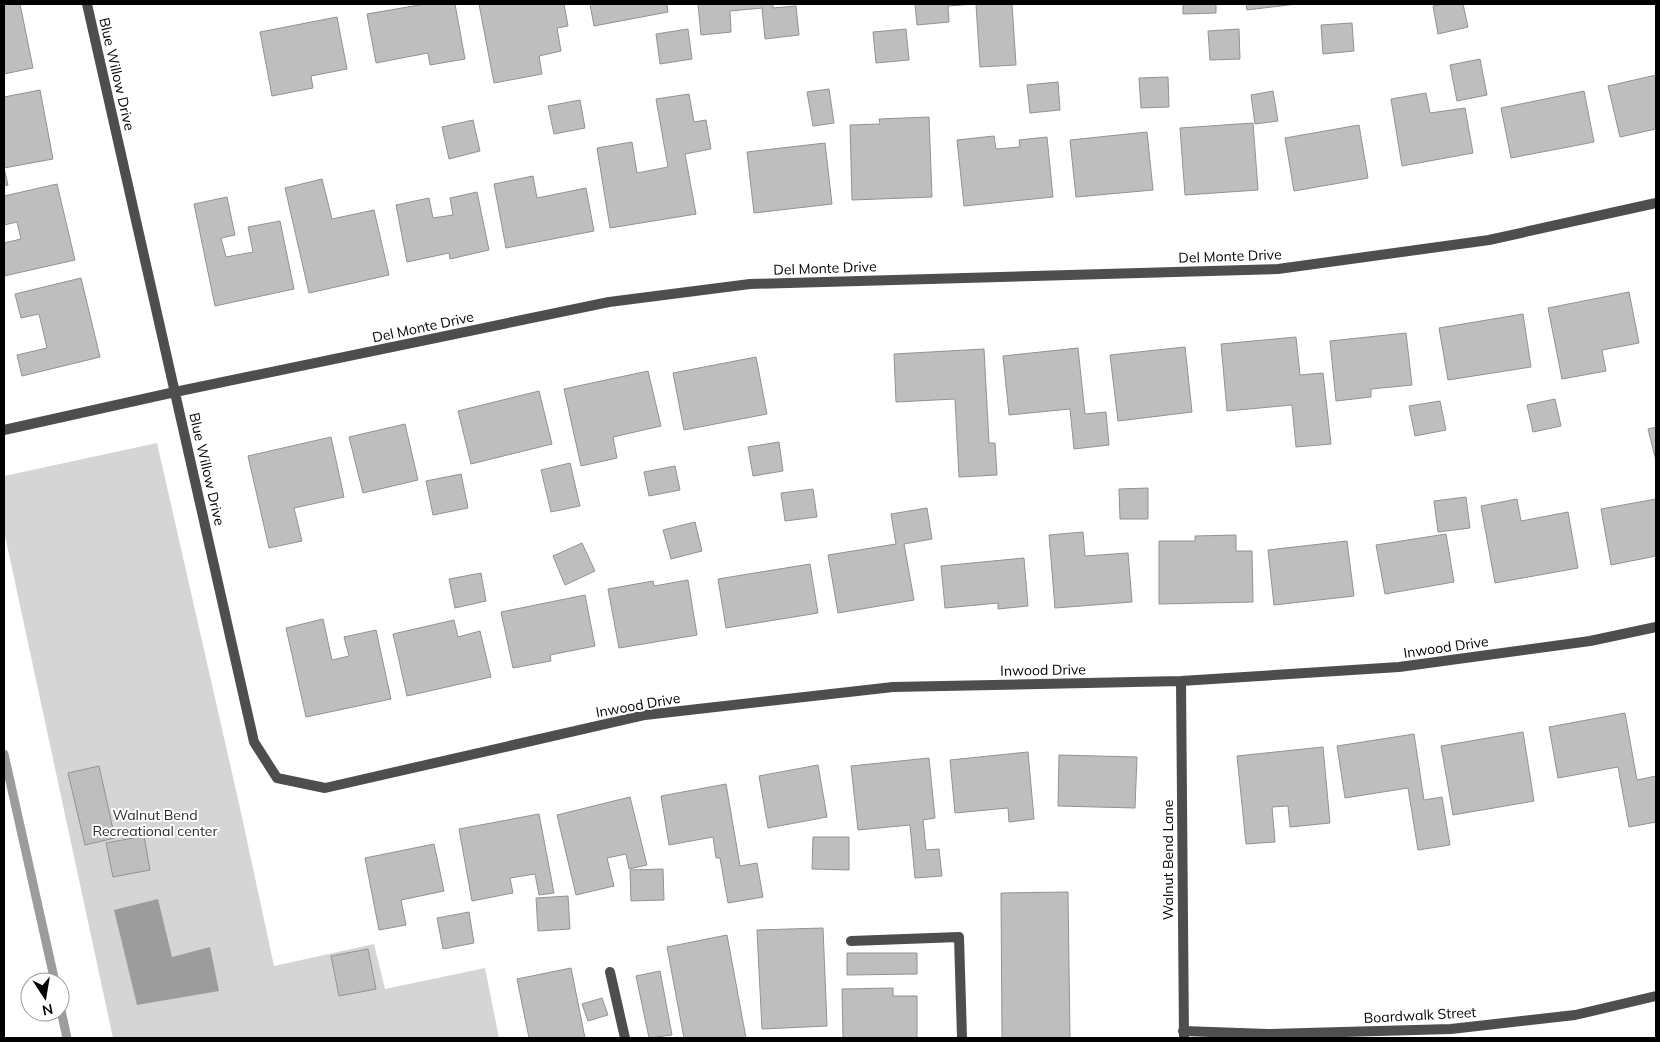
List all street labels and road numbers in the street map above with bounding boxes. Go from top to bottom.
street label: Blue Willow Drive [95,16,139,132]
street label: Del Monte Drive [1178,245,1282,267]
street label: Del Monte Drive [773,257,877,279]
street label: Del Monte Drive [371,307,475,347]
street label: Blue Willow Drive [185,411,229,527]
street label: Inwood Drive [1402,632,1490,662]
street label: Inwood Drive [1000,660,1086,680]
street label: Inwood Drive [594,689,682,721]
street label: Walnut Bend Lane [1159,800,1177,920]
street label: Boardwalk Street [1363,1003,1477,1027]

